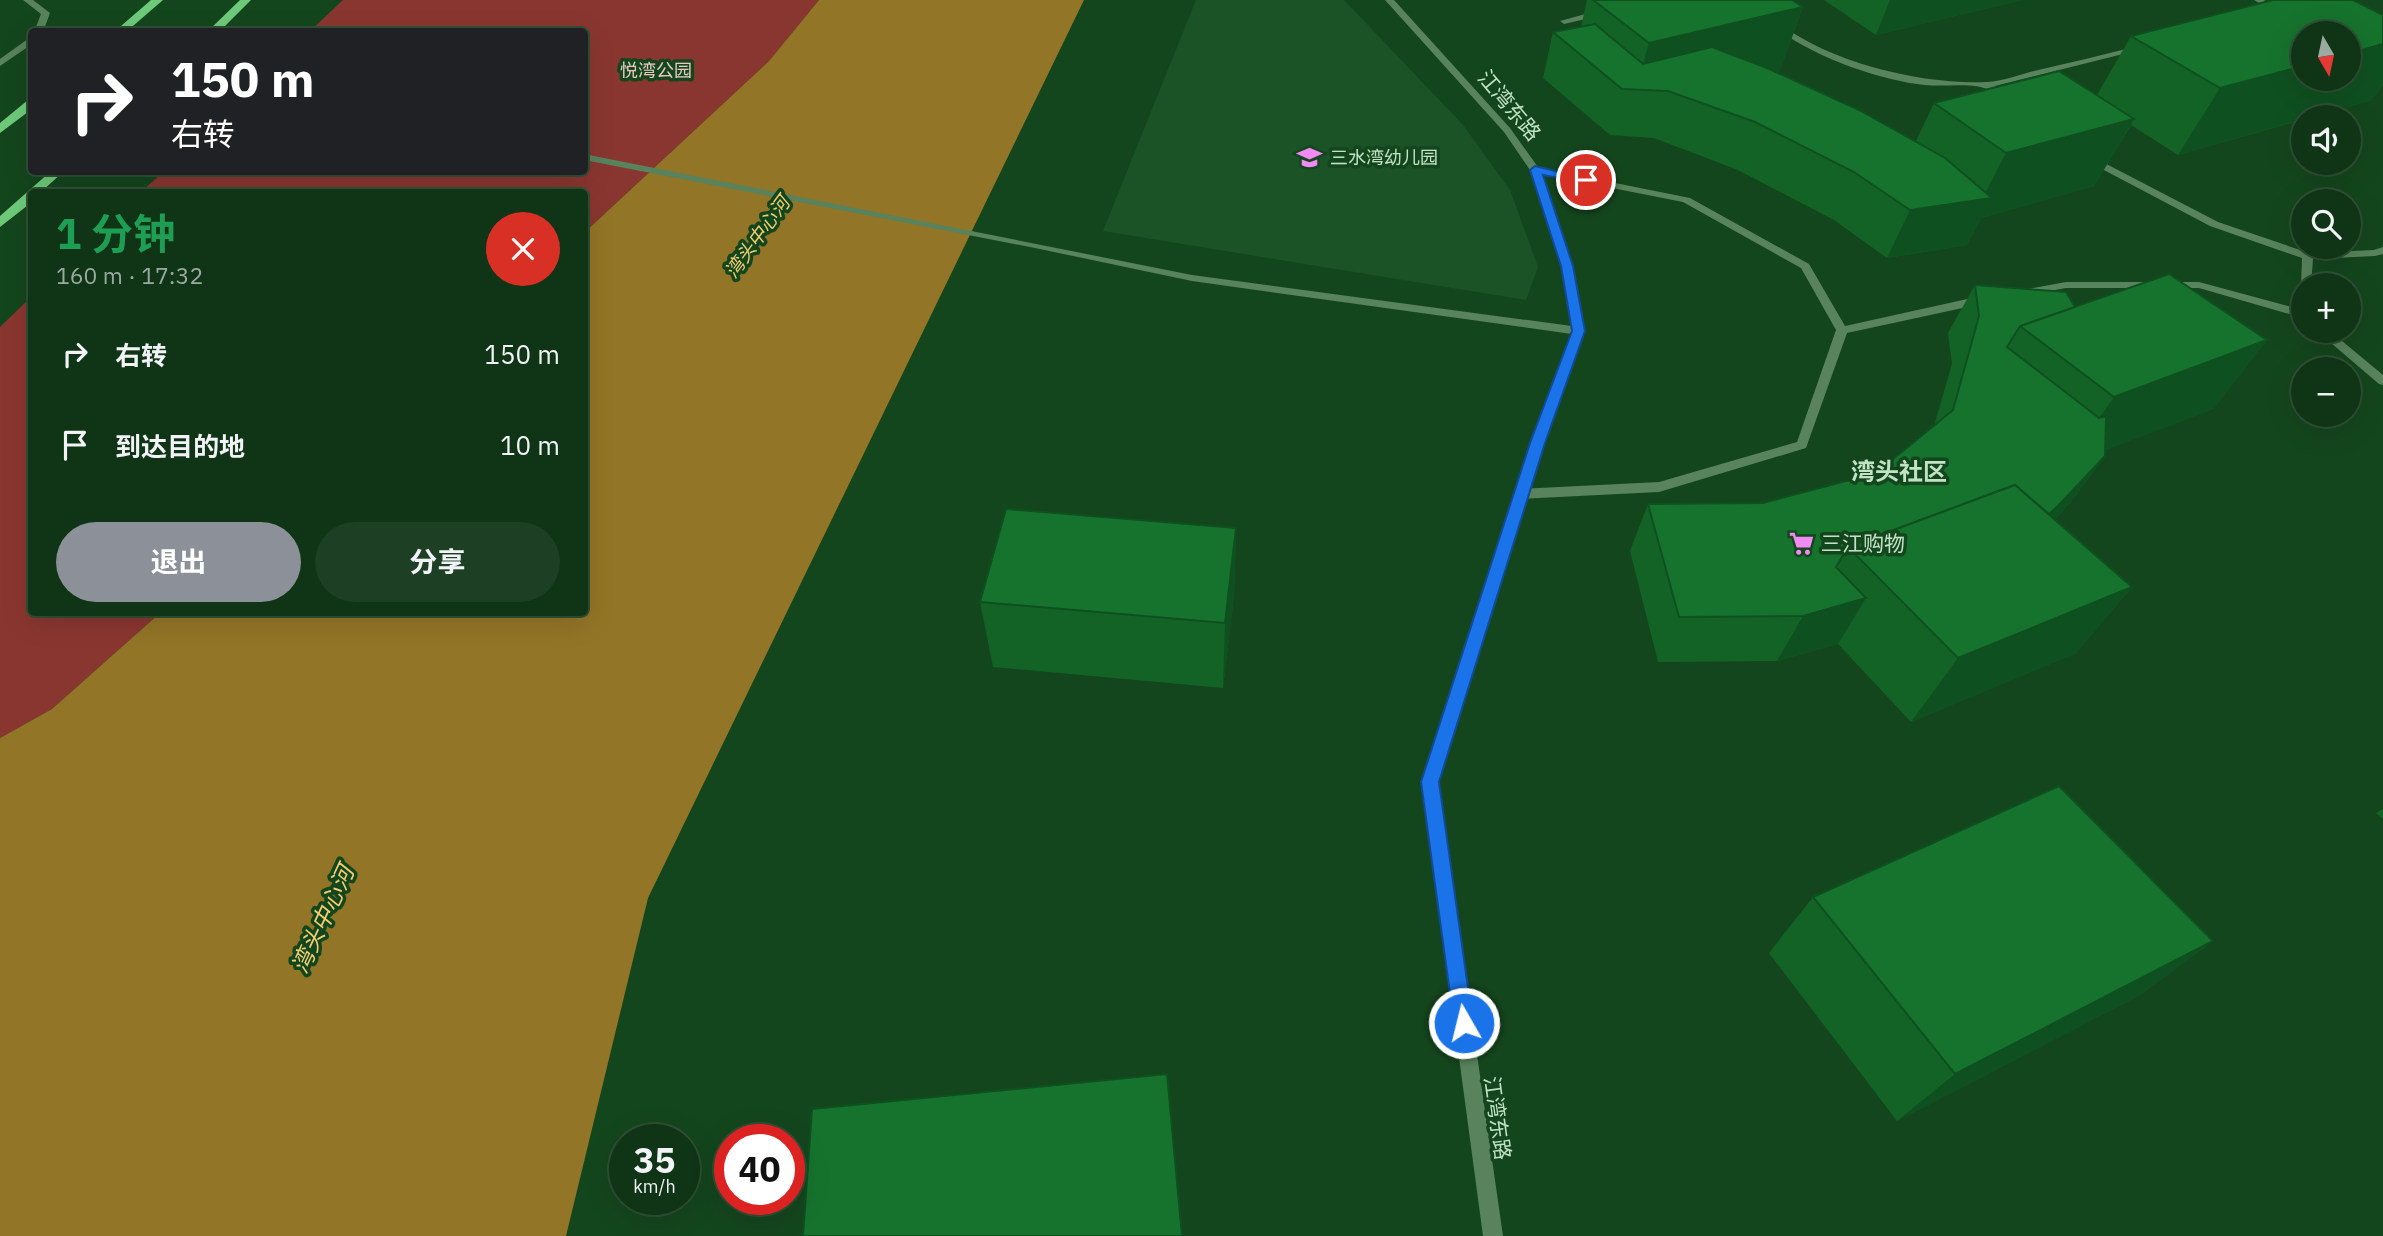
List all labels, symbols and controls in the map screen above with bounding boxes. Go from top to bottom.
north arrow [2291,21,2361,91]
map controls [2291,21,2361,427]
text: 150 m [171,47,315,110]
icon: right [56,56,147,147]
park label: 悦湾公园 [620,59,692,82]
street label: 江湾东路 [1472,64,1548,146]
button: sound [2291,105,2361,175]
text: 右转 [171,113,235,155]
school or university icon: 三水湾幼儿园 [1296,143,1324,171]
place label: 三水湾幼儿园 [1330,146,1438,169]
pin [1556,150,1616,210]
icon: arrive [1567,161,1605,199]
water label: 湾头中心河 [719,188,797,282]
button: search [2291,189,2361,259]
text: 1 分钟 [56,206,175,261]
button: close [486,212,560,286]
text: 160 m · 17:32 [56,260,203,290]
button: + [2291,273,2361,343]
icon: right [56,335,94,373]
text: 150 m [484,337,560,371]
text: 右转 [115,338,167,372]
button: − [2291,357,2361,427]
icon: arrive [56,426,94,464]
text: 10 m [500,428,560,462]
text: 到达目的地 [115,429,245,463]
district label: 湾头社区 [1851,455,1947,487]
button: 退出 [56,522,301,602]
button: 分享 [315,522,560,602]
supermarket icon: 三江购物 [1787,529,1815,557]
place label: 三江购物 [1821,529,1905,557]
water label: 湾头中心河 [284,857,362,977]
position arrow [1427,986,1501,1060]
street label: 江湾东路 [1478,1074,1518,1162]
speed limit sign: 40 [714,1124,805,1215]
text: 35 [633,1137,676,1183]
text: km/h [633,1175,676,1198]

